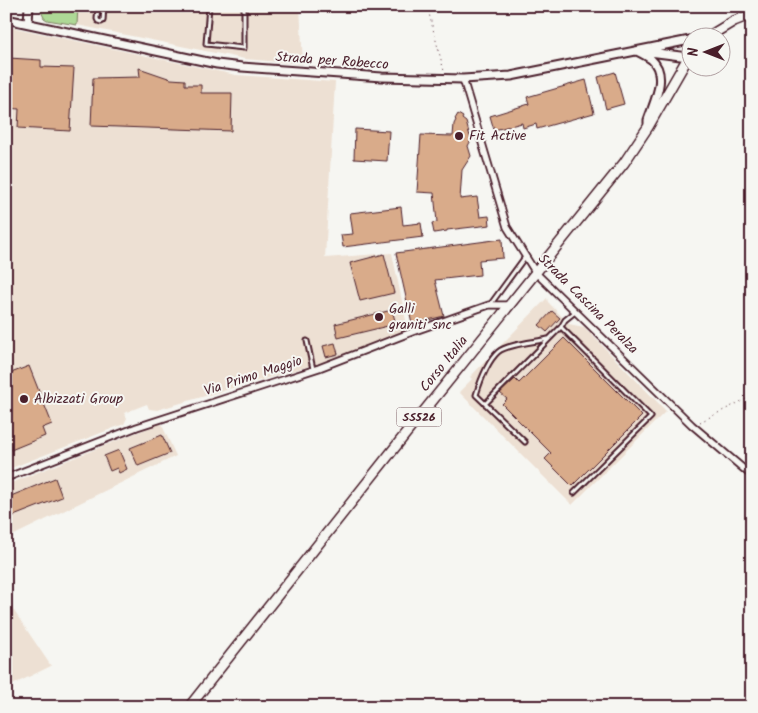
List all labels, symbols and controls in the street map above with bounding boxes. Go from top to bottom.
north arrow [680,28,730,78]
street label: Strada per Robecco [275,46,389,76]
text: N [683,47,705,56]
place label: Fit Active [469,125,527,147]
marker: Fit Active [453,130,465,142]
street label: Strada Cascina Peralza [533,249,643,359]
place label: Galli graniti snc [388,298,452,336]
marker: Galli graniti snc [373,311,385,323]
street label: Corso Italia [414,331,474,397]
street label: Via Primo Maggio [201,350,305,402]
place label: Albizzati Group [34,388,123,410]
marker: Albizzati Group [18,393,30,405]
road number: SS526 [396,408,442,427]

